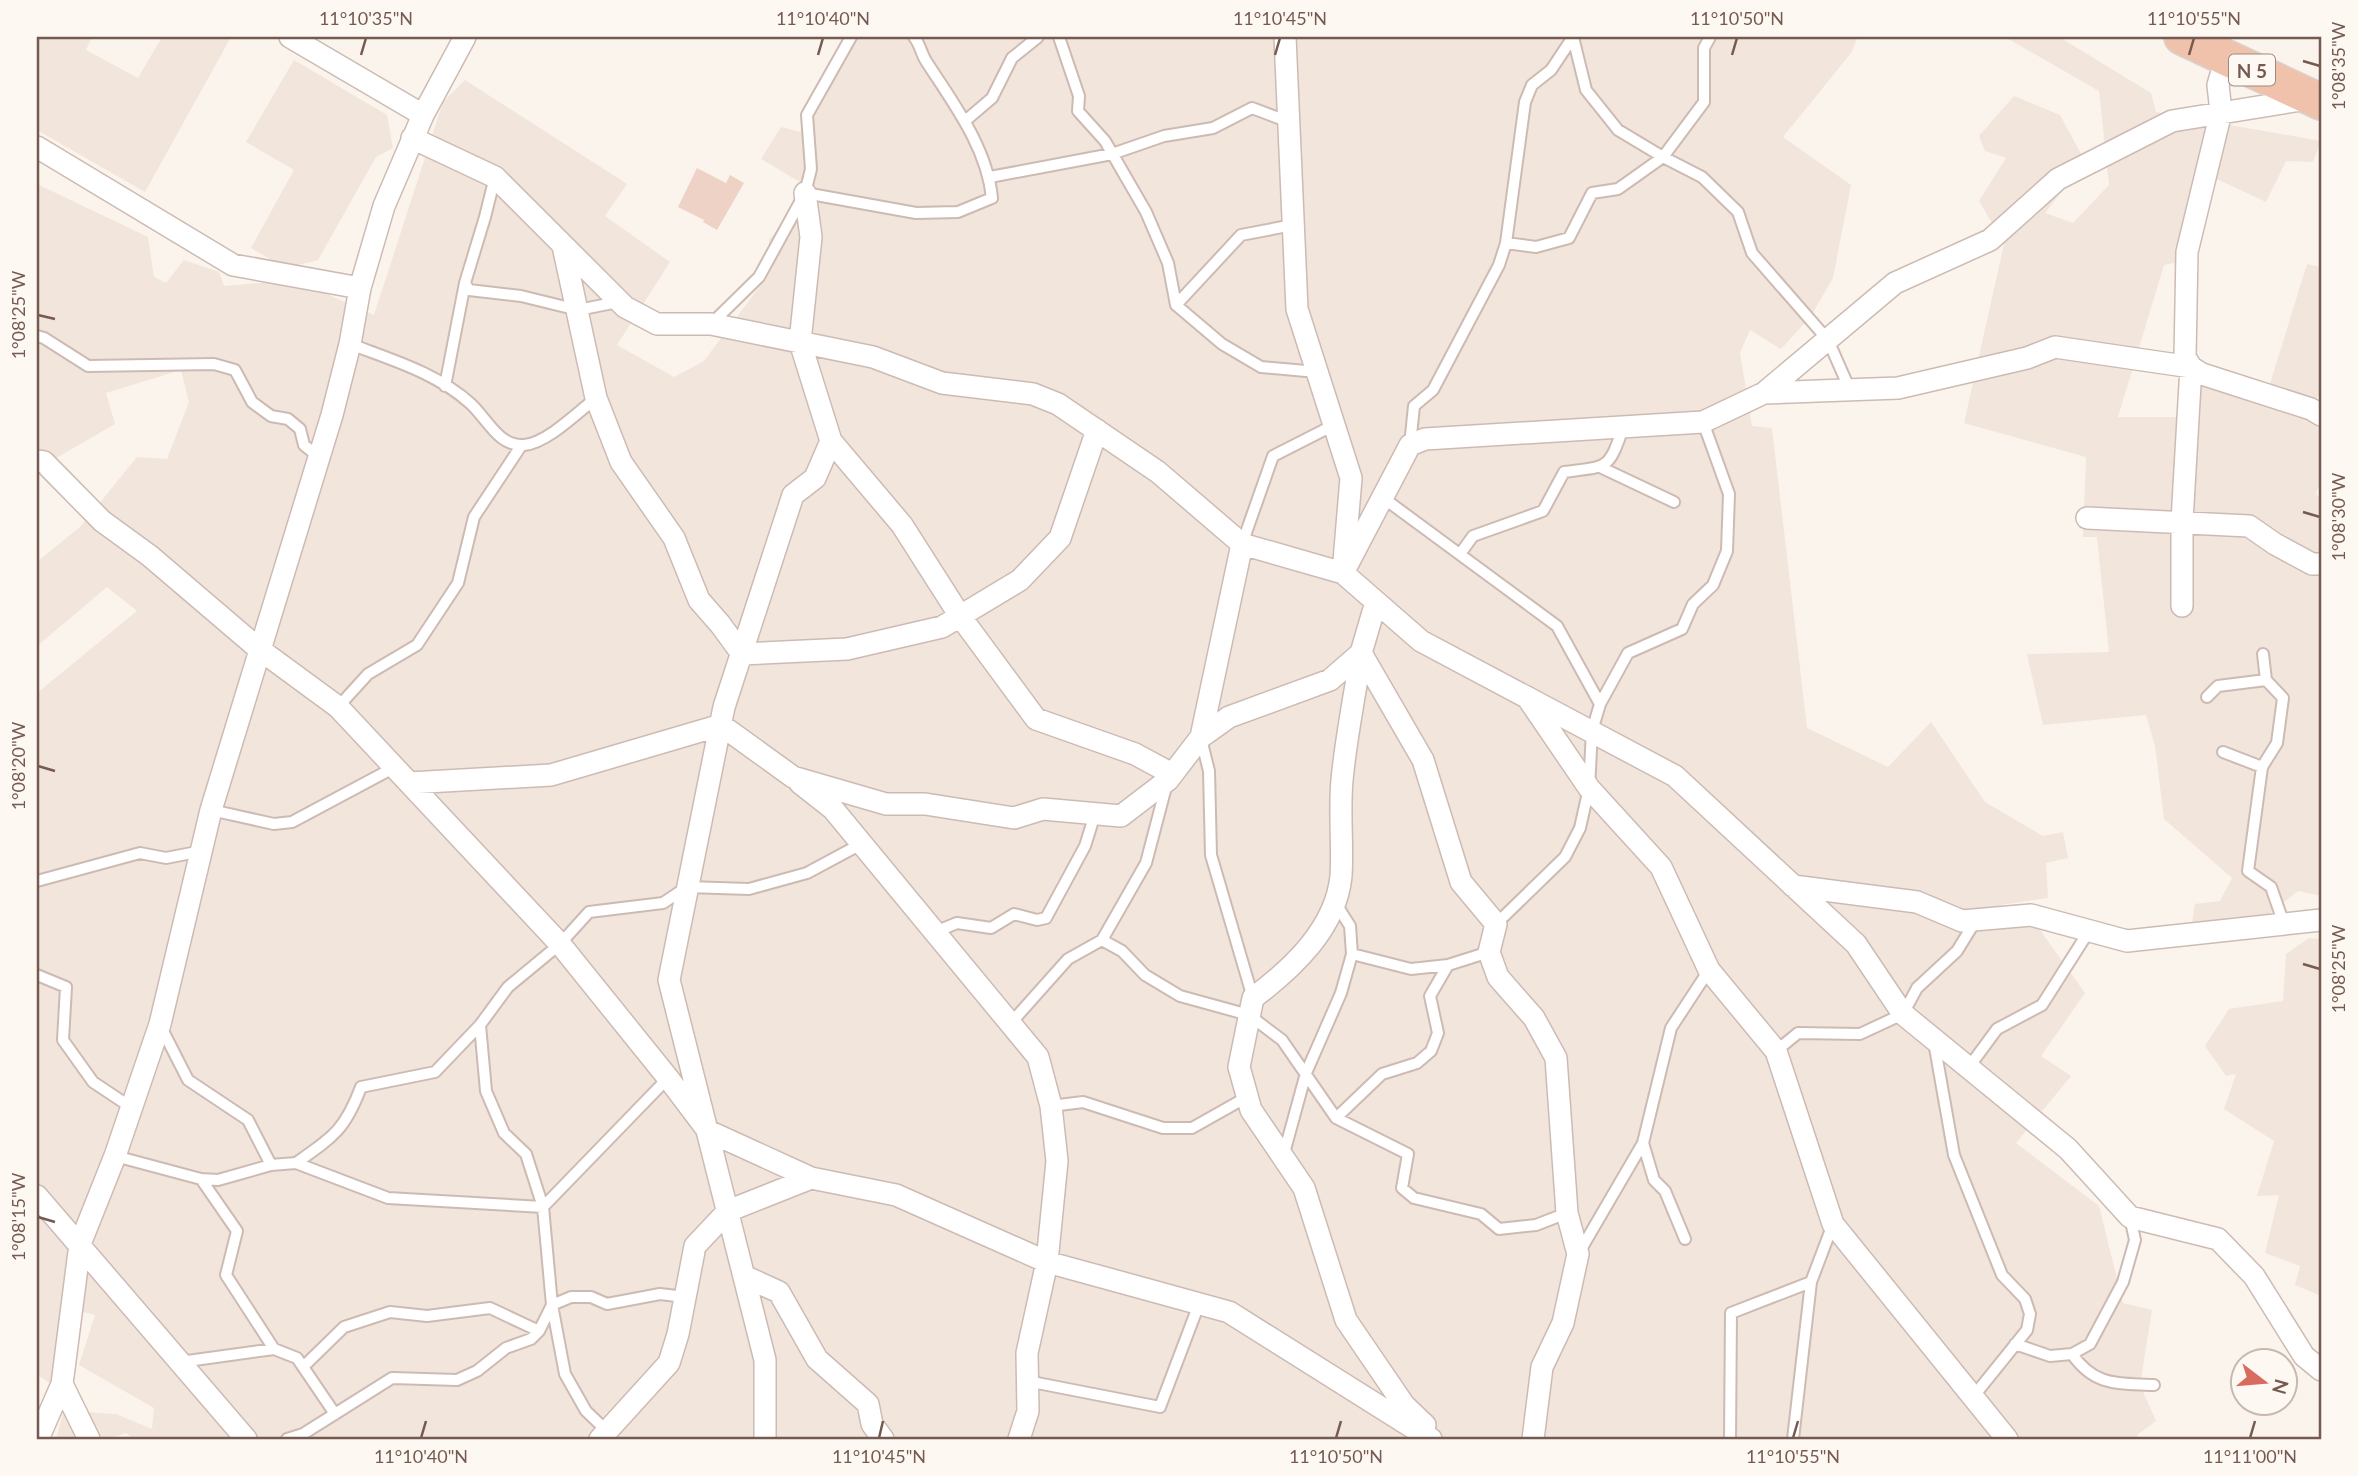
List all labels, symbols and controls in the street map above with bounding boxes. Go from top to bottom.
text: 11°10'35"N [319,7,413,29]
text: 11°10'40"N [776,7,870,29]
text: 11°10'45"N [1233,7,1327,29]
text: 11°10'50"N [1690,7,1784,29]
text: 11°10'55"N [2147,7,2241,29]
text: 1°08'35"W [2327,21,2349,110]
road number: N 5 [2229,54,2275,86]
text: 1°08'25"W [7,270,29,359]
text: 1°08'30"W [2327,472,2349,561]
text: 1°08'20"W [7,721,29,810]
text: 1°08'25"W [2327,924,2349,1013]
text: 1°08'15"W [7,1172,29,1261]
north arrow [2228,1346,2298,1416]
text: N [2268,1377,2294,1397]
text: 11°10'40"N [374,1445,468,1467]
text: 11°10'45"N [832,1445,926,1467]
text: 11°10'50"N [1289,1445,1383,1467]
text: 11°10'55"N [1746,1445,1840,1467]
text: 11°11'00"N [2203,1445,2297,1467]

